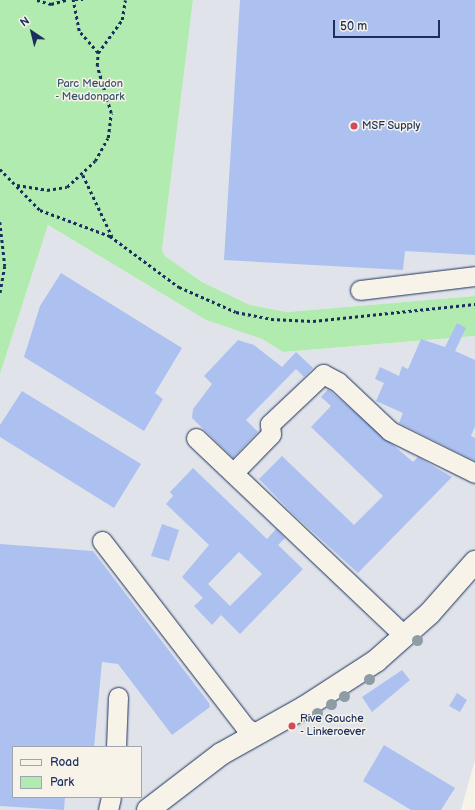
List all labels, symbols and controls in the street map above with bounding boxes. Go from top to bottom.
north arrow [12,12,52,52]
scale bar [335,12,442,38]
text: N [18,14,32,29]
text: 50 m [340,19,367,34]
park label: Parc Meudon - Meudonpark [55,78,125,104]
place label: MSF Supply [362,119,421,133]
marker: MSF Supply [349,121,359,131]
place label: Rive Gauche - Linkeroever [300,713,366,739]
marker: Rive Gauche - Linkeroever [287,721,297,731]
legend [12,746,142,798]
text: Road [50,755,79,770]
text: Park [50,775,74,790]

